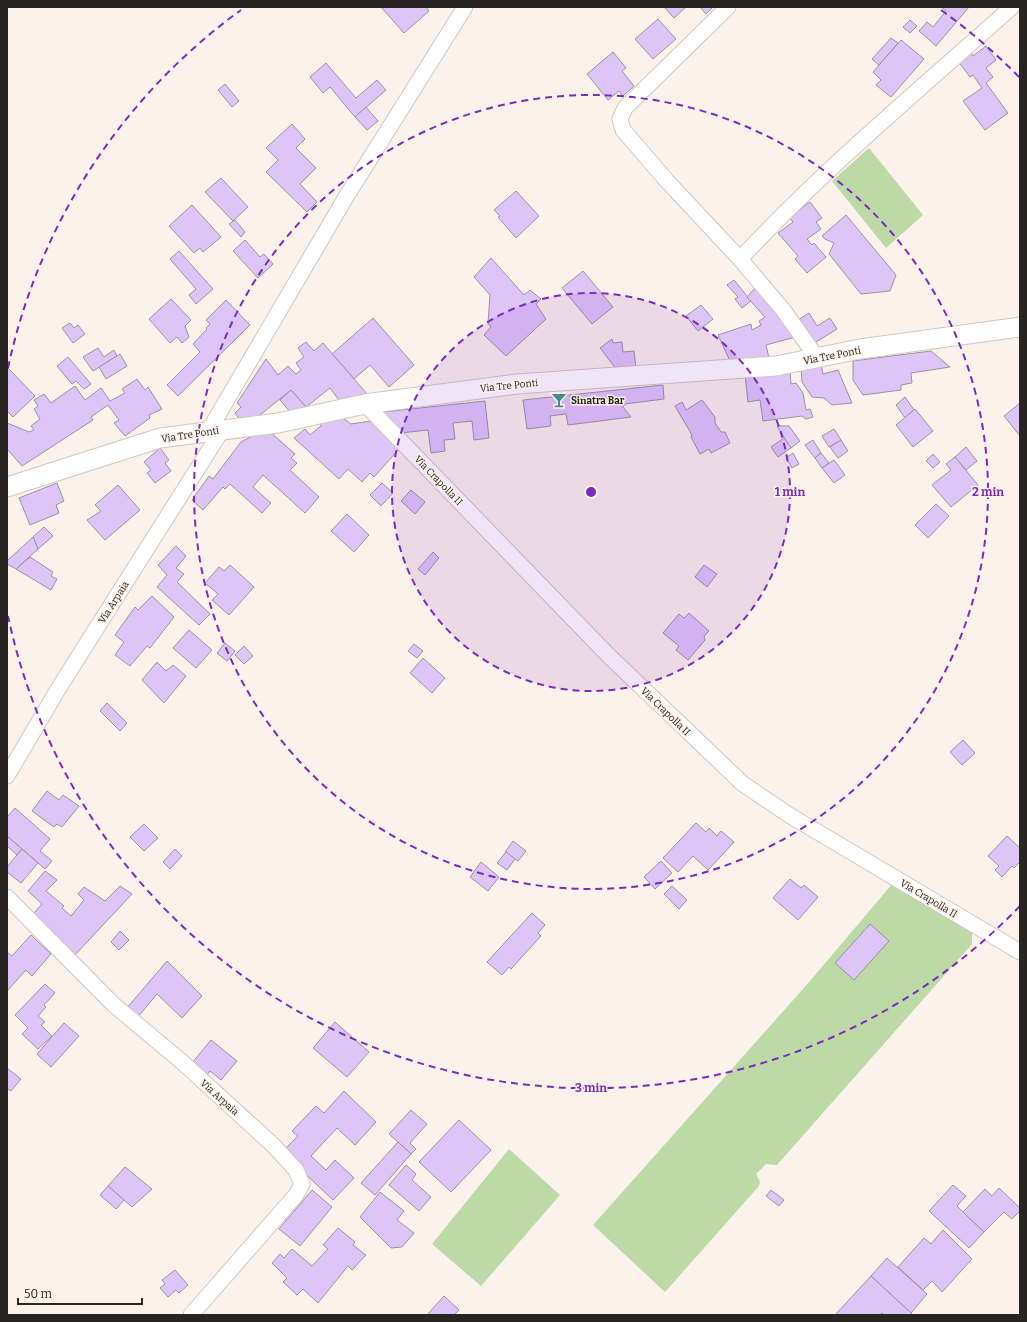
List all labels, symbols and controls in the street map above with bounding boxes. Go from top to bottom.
street label: Via Tre Ponti [802,345,862,367]
street label: Via Tre Ponti [479,377,539,395]
bar icon: Sinatra Bar [550,391,568,409]
place label: Sinatra Bar [571,395,625,407]
street label: Via Tre Ponti [160,424,220,445]
street label: Via Crapolla II [412,453,465,508]
centre of rings [584,485,598,499]
text: 1 min [775,485,805,499]
text: 2 min [972,485,1004,499]
street label: Via Arpaia [96,579,132,626]
street label: Via Crapolla II [638,685,693,739]
street label: Via Crapolla II [898,877,960,921]
street label: Via Arpaia [198,1077,241,1119]
text: 3 min [575,1081,607,1095]
scale bar [18,1280,142,1306]
text: 50 m [24,1287,53,1301]

